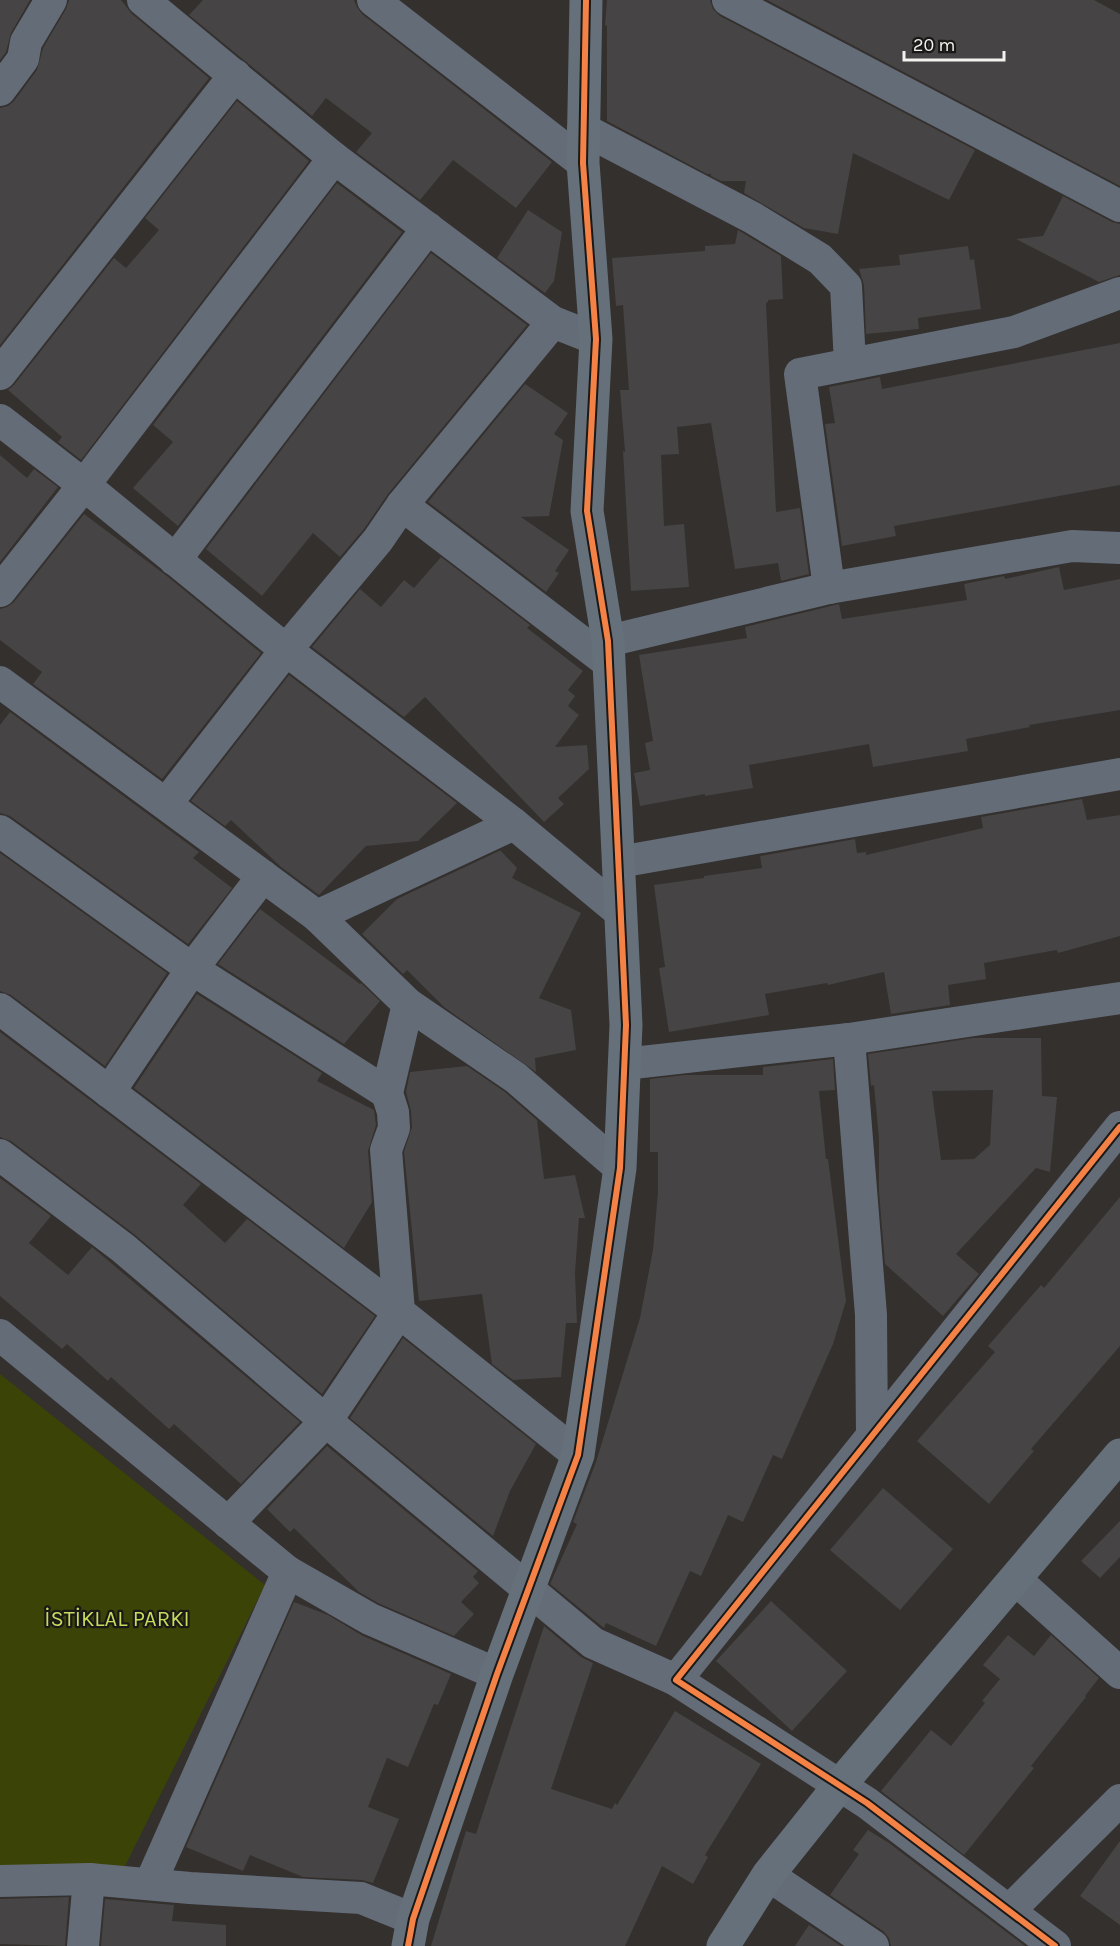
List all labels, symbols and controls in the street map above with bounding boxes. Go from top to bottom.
scale bar [904,24,1004,62]
text: 20 m [913,34,955,56]
park label: İSTİKLAL PARKI [44,1606,190,1632]

